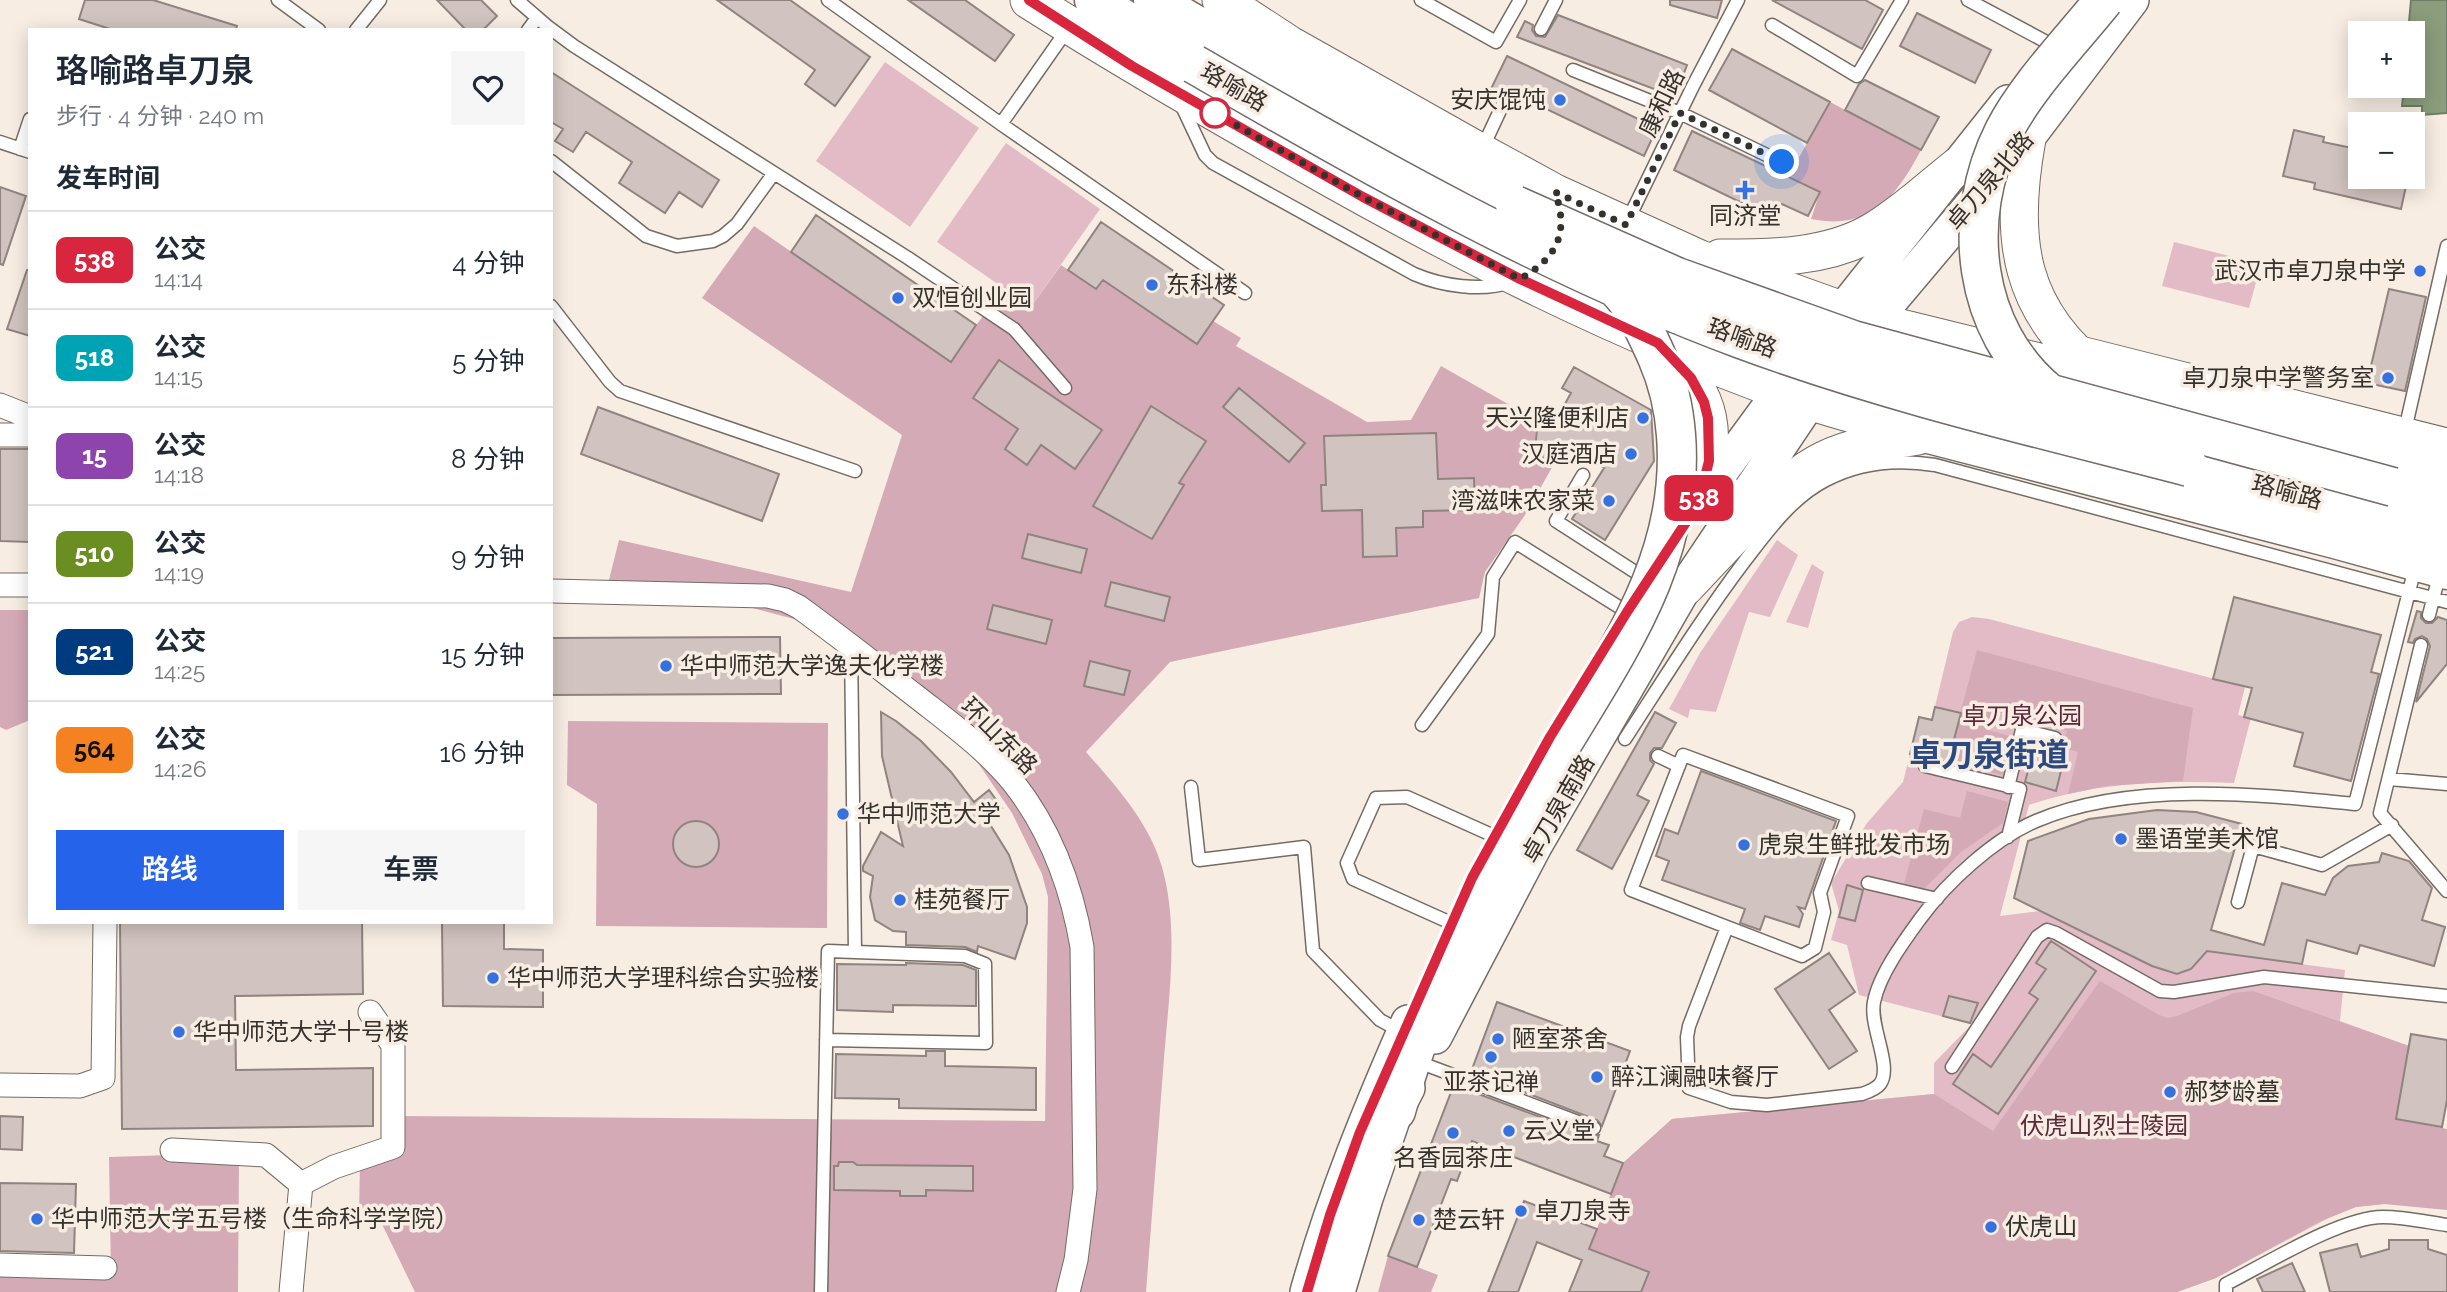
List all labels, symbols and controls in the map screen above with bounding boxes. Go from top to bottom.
map controls [2348,21,2425,189]
button: + [2348,21,2425,98]
text: 珞喻路卓刀泉 [56,51,254,90]
button: heart [451,51,525,125]
street label: 珞喻路 [1196,56,1273,117]
street label: 康和路 [1633,64,1690,141]
place label: 安庆馄饨 [1450,85,1546,114]
marker: 安庆馄饨 [1552,92,1568,108]
unlabelled marker [1200,98,1230,128]
text: 步行 · 4 分钟 · 240 m [56,102,264,129]
button: − [2348,112,2425,189]
street label: 卓刀泉北路 [1940,125,2039,236]
your location [1764,144,1799,179]
text: 发车时间 [56,163,160,193]
marker: 同济堂 [1737,182,1753,198]
place label: 同济堂 [1709,201,1781,230]
text: 公交 [154,234,206,264]
text: 538 [74,245,115,274]
text: 4 分钟 [452,248,525,278]
place label: 武汉市卓刀泉中学 [2214,256,2406,285]
marker: 武汉市卓刀泉中学 [2412,263,2428,279]
text: 14:14 [154,265,203,292]
place label: 东科楼 [1166,270,1238,299]
marker: 东科楼 [1144,277,1160,293]
place label: 双恒创业园 [912,283,1032,312]
marker: 双恒创业园 [890,290,906,306]
street label: 珞喻路 [1703,312,1781,363]
text: 公交 [154,332,206,362]
text: 518 [75,343,114,372]
text: 5 分钟 [452,346,525,376]
text: 14:15 [154,363,203,390]
place label: 卓刀泉中学警务室 [2182,363,2374,392]
marker: 卓刀泉中学警务室 [2380,370,2396,386]
place label: 天兴隆便利店 [1485,403,1629,432]
marker: 天兴隆便利店 [1635,410,1651,426]
text: 公交 [154,430,206,460]
place label: 汉庭酒店 [1521,439,1617,468]
text: 15 [82,441,107,470]
text: 8 分钟 [451,444,525,474]
marker: 汉庭酒店 [1623,446,1639,462]
text: 14:18 [154,461,204,488]
street label: 珞喻路 [2249,468,2326,515]
line badge: 538 [1659,475,1739,521]
text: 538 [1678,483,1720,512]
place label: 湾滋味农家菜 [1451,486,1595,515]
marker: 湾滋味农家菜 [1601,493,1617,509]
text: 公交 [154,528,206,558]
text: 510 [75,539,114,568]
text: 9 分钟 [451,542,525,572]
text: 14:19 [154,559,204,586]
text: 公交 [154,626,206,656]
text: 521 [75,637,114,666]
text: 15 分钟 [441,640,525,670]
place label: 华中师范大学逸夫化学楼 [680,651,944,680]
text: 14:25 [154,657,205,684]
marker: 华中师范大学逸夫化学楼 [658,658,674,674]
street label: 环山东路 [955,691,1044,780]
park label: 卓刀泉公园 [1962,701,2082,730]
text: 公交 [154,724,206,754]
text: 564 [74,735,115,764]
district label: 卓刀泉街道 [1909,736,2069,773]
text: 16 分钟 [440,738,525,768]
street label: 卓刀泉南路 [1515,750,1600,868]
text: 14:26 [154,755,207,782]
place label: 华中师范大学 [857,799,1001,828]
marker: 华中师范大学 [835,806,851,822]
place label: 墨语堂美术馆 [2135,824,2279,853]
button: 路线 [56,830,284,910]
button: 车票 [298,830,525,910]
place label: 虎泉生鲜批发市场 [1758,830,1950,859]
marker: 墨语堂美术馆 [2113,831,2129,847]
marker: 虎泉生鲜批发市场 [1736,837,1752,853]
place label: 桂苑餐厅 [914,885,1010,914]
marker: 桂苑餐厅 [892,892,908,908]
place label: 华中师范大学理科综合实验楼 [507,963,819,992]
marker: 华中师范大学理科综合实验楼 [485,970,501,986]
place label: 华中师范大学十号楼 [193,1017,409,1046]
marker: 华中师范大学十号楼 [171,1024,187,1040]
place label: 陋室茶舍 [1512,1024,1608,1053]
marker: 陋室茶舍 [1490,1031,1506,1047]
marker: 亚茶记禅 [1483,1049,1499,1065]
place label: 醉江澜融味餐厅 [1611,1062,1779,1091]
place label: 亚茶记禅 [1443,1067,1539,1096]
marker: 醉江澜融味餐厅 [1589,1069,1605,1085]
place label: 郝梦龄墓 [2184,1077,2280,1106]
marker: 郝梦龄墓 [2162,1084,2178,1100]
park label: 伏虎山烈士陵园 [2020,1111,2188,1140]
place label: 云义堂 [1523,1116,1595,1145]
marker: 云义堂 [1501,1123,1517,1139]
marker: 名香园茶庄 [1445,1125,1461,1141]
place label: 名香园茶庄 [1393,1143,1513,1172]
place label: 卓刀泉寺 [1535,1196,1631,1225]
marker: 卓刀泉寺 [1513,1203,1529,1219]
place label: 华中师范大学五号楼（生命科学学院） [51,1204,459,1233]
place label: 楚云轩 [1433,1205,1505,1234]
marker: 华中师范大学五号楼（生命科学学院） [29,1211,45,1227]
marker: 楚云轩 [1411,1212,1427,1228]
place label: 伏虎山 [2005,1212,2077,1241]
marker: 伏虎山 [1983,1219,1999,1235]

